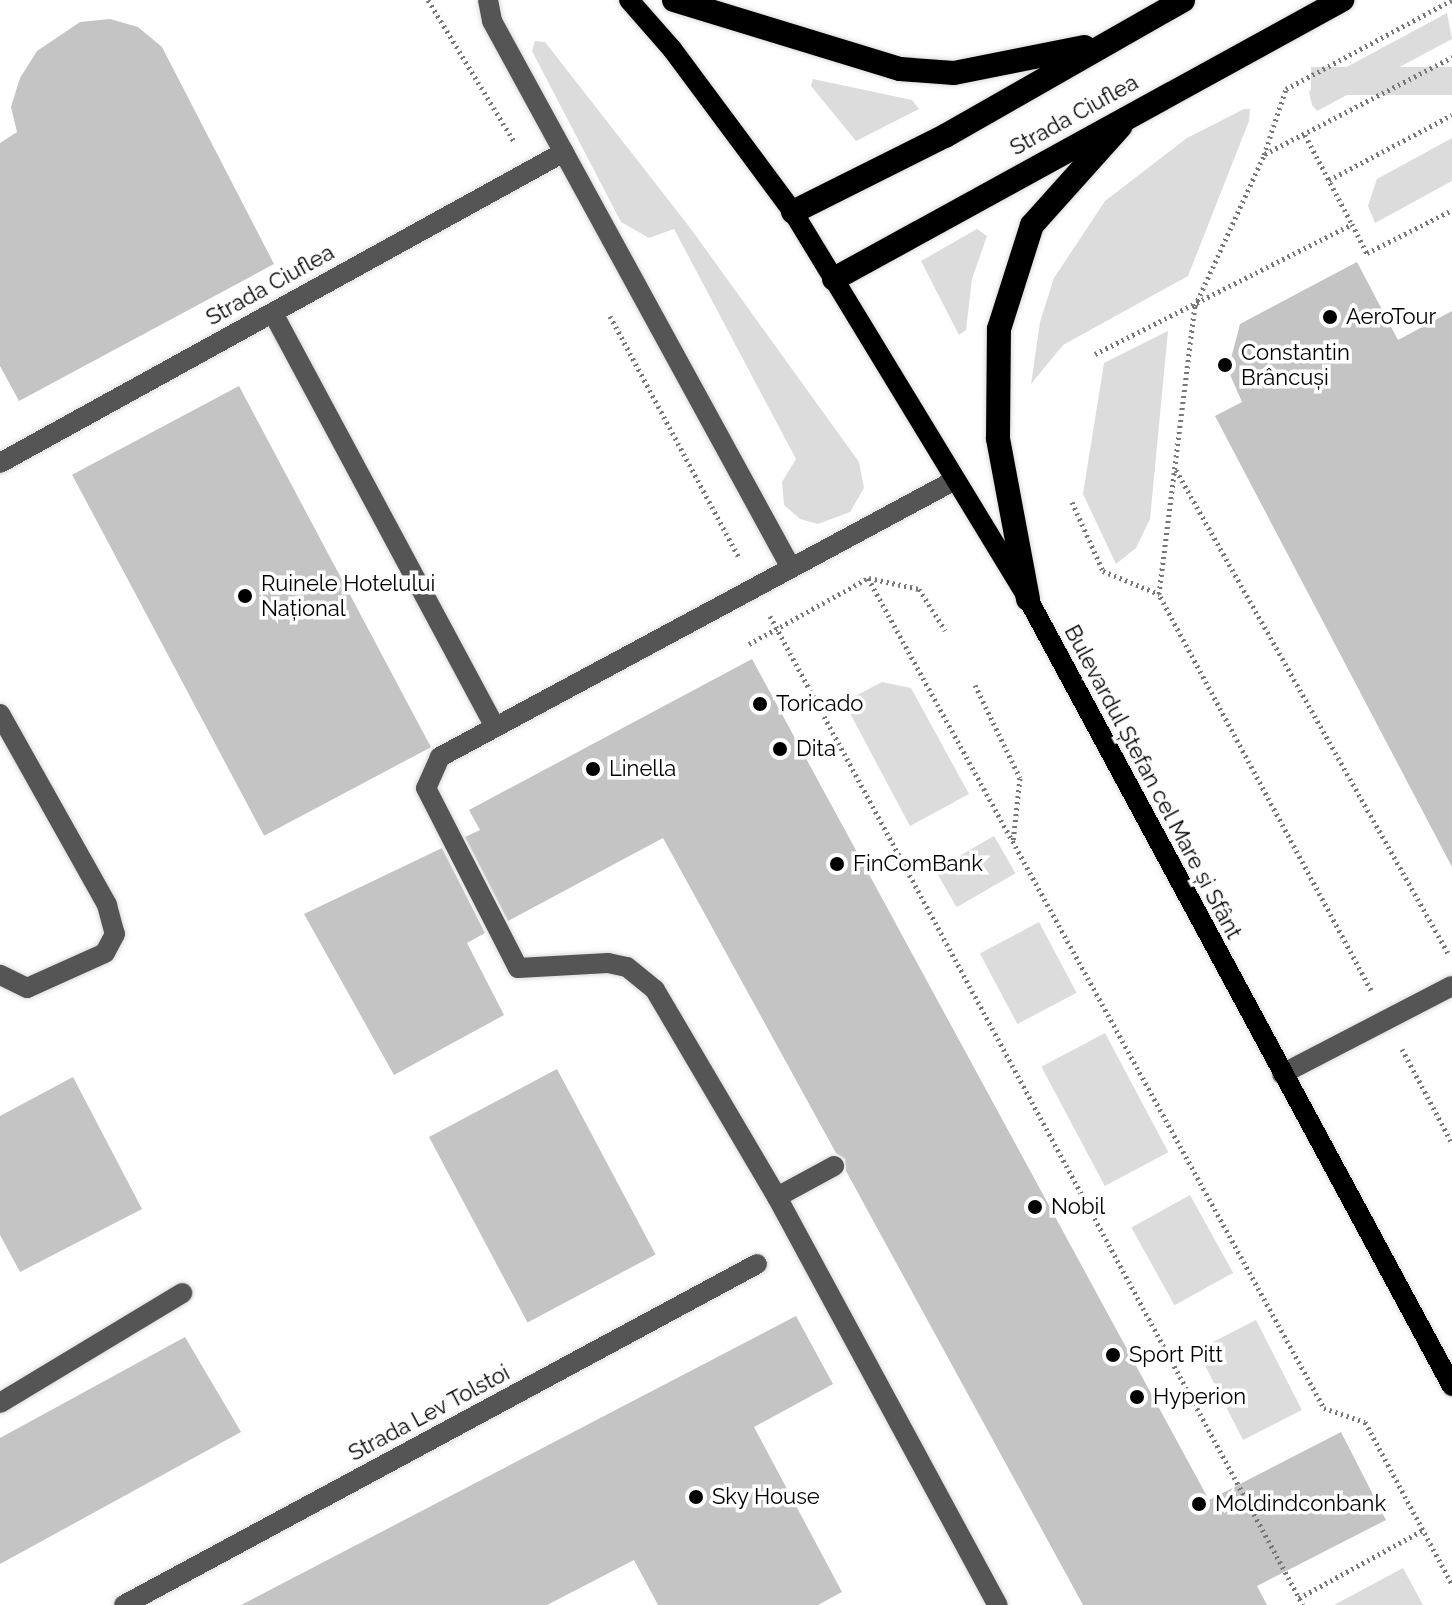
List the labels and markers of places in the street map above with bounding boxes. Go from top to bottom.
place label: AeroTour [1346,304,1436,330]
marker: AeroTour [1321,308,1339,326]
place label: Constantin Brâncuși [1241,339,1350,390]
marker: Constantin Brâncuși [1216,356,1234,374]
place label: Ruinele Hotelului Național [261,570,435,622]
marker: Ruinele Hotelului Național [236,587,254,605]
place label: Toricado [776,691,863,717]
marker: Toricado [751,695,769,713]
place label: Dita [796,736,836,762]
marker: Dita [771,740,789,758]
place label: Linella [609,756,676,782]
marker: Linella [584,760,602,778]
place label: FinComBank [853,851,983,877]
marker: FinComBank [828,855,846,873]
place label: Nobil [1051,1194,1105,1220]
marker: Nobil [1026,1198,1044,1216]
place label: Sport Pitt [1129,1342,1223,1368]
marker: Sport Pitt [1104,1346,1122,1364]
place label: Hyperion [1153,1384,1246,1410]
marker: Hyperion [1128,1388,1146,1406]
place label: Sky House [712,1484,820,1510]
marker: Sky House [687,1488,705,1506]
place label: Moldindconbank [1215,1491,1386,1517]
marker: Moldindconbank [1190,1495,1208,1513]

